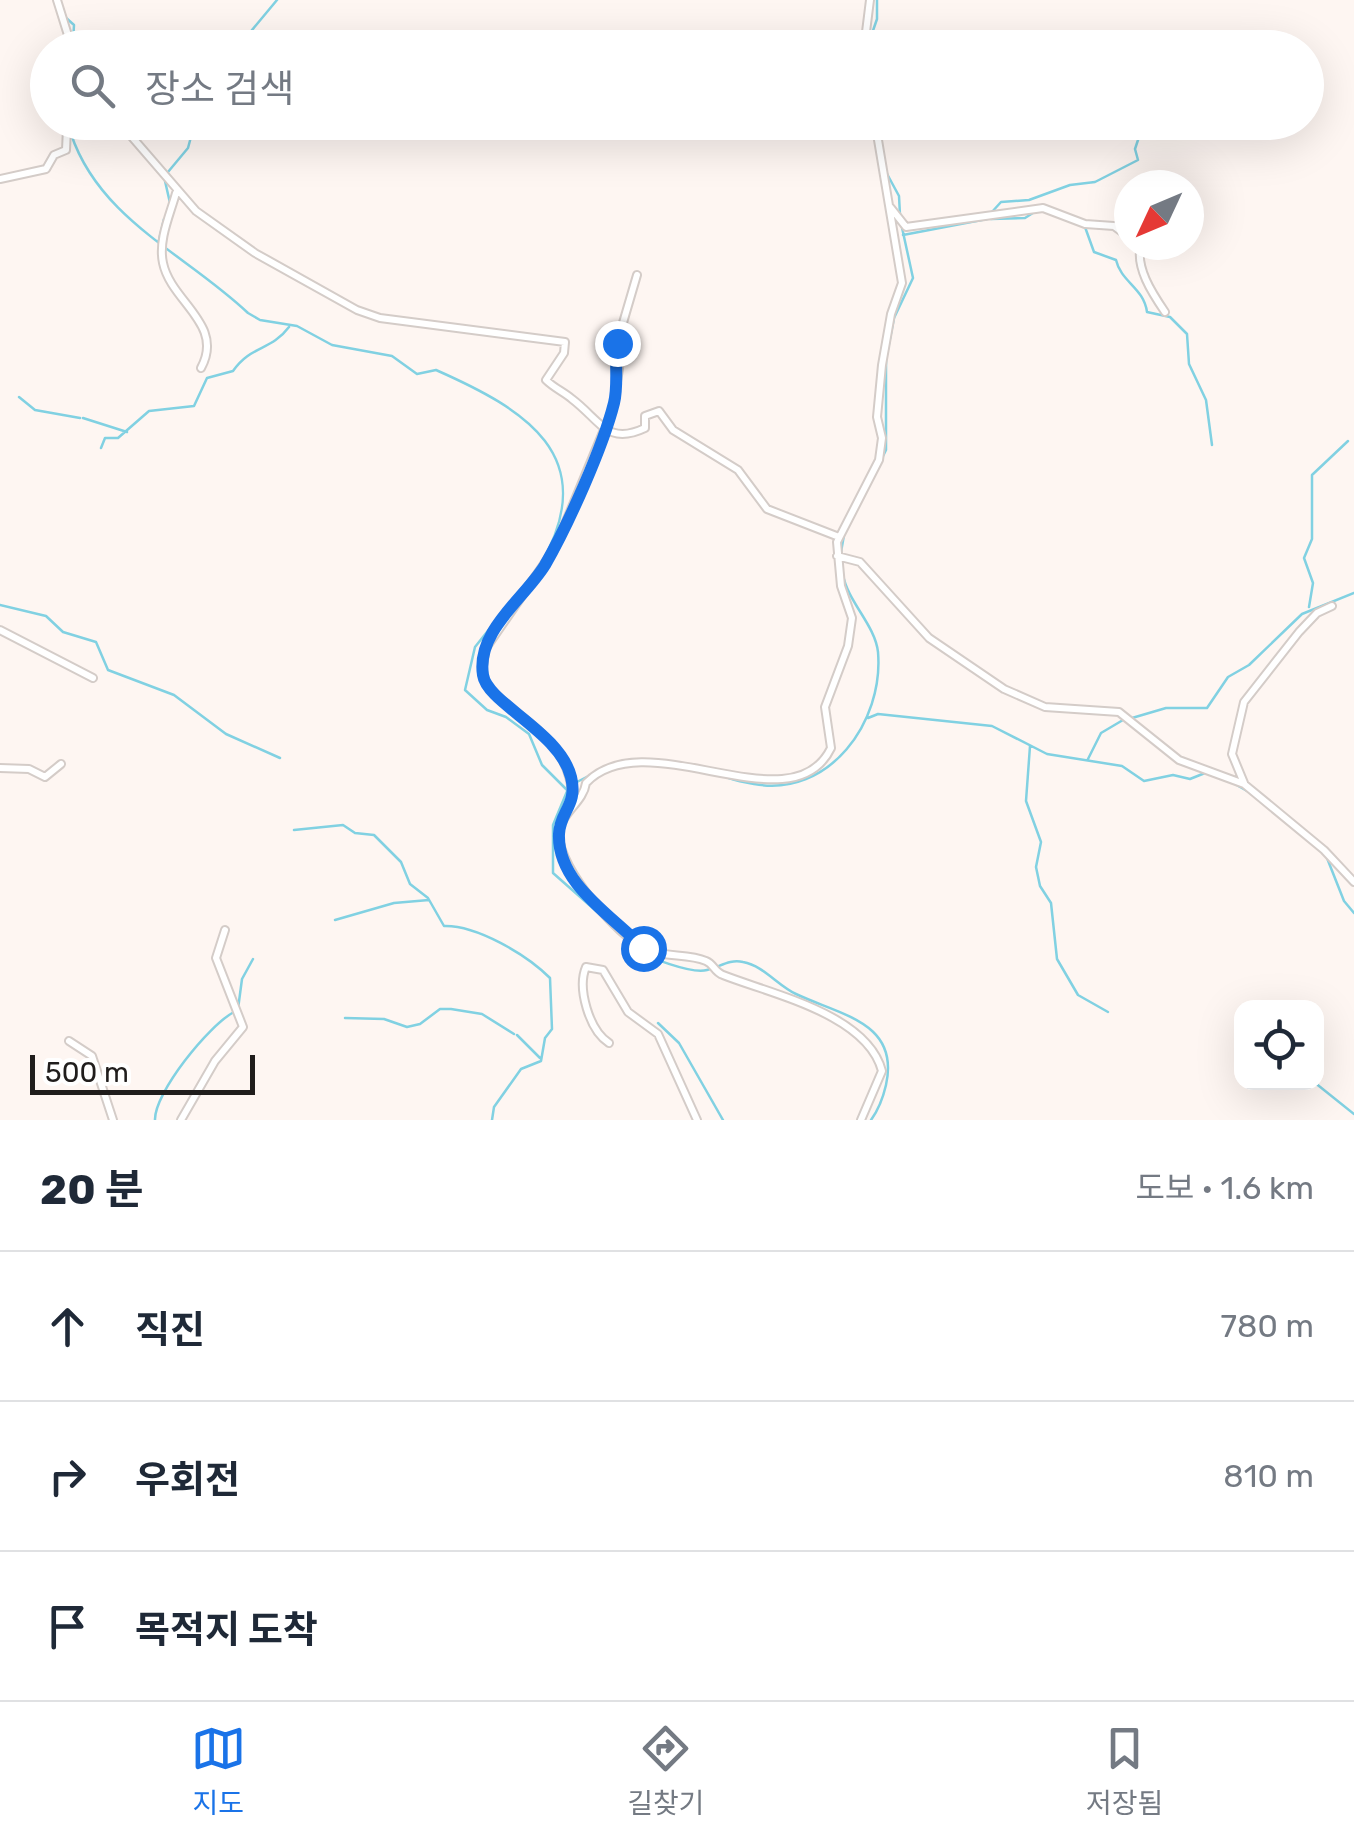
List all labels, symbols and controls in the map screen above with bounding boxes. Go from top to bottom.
search box [30,30,1324,140]
icon: search [65,58,120,113]
text: 장소 검색 [145,66,294,112]
north arrow [1114,170,1204,260]
route end [595,321,641,367]
route start [621,926,667,972]
map controls [1234,1000,1324,1090]
button: locate [1234,1000,1324,1090]
scale bar [30,1050,255,1094]
text: 500 m [45,1056,129,1089]
text: 20 분 [40,1165,143,1215]
text: 도보 · 1.6 km [1135,1169,1314,1207]
icon: ahead [40,1299,95,1354]
text: 직진 [135,1307,205,1353]
text: 780 m [1221,1307,1314,1345]
icon: right [40,1449,95,1504]
text: 우회전 [135,1457,240,1503]
text: 810 m [1223,1457,1314,1495]
icon: arrive [40,1599,95,1654]
text: 목적지 도착 [135,1607,318,1653]
tab: 지도 [191,1721,246,1821]
tab: 길찾기 [627,1721,704,1821]
tab: 저장됨 [1086,1721,1163,1821]

